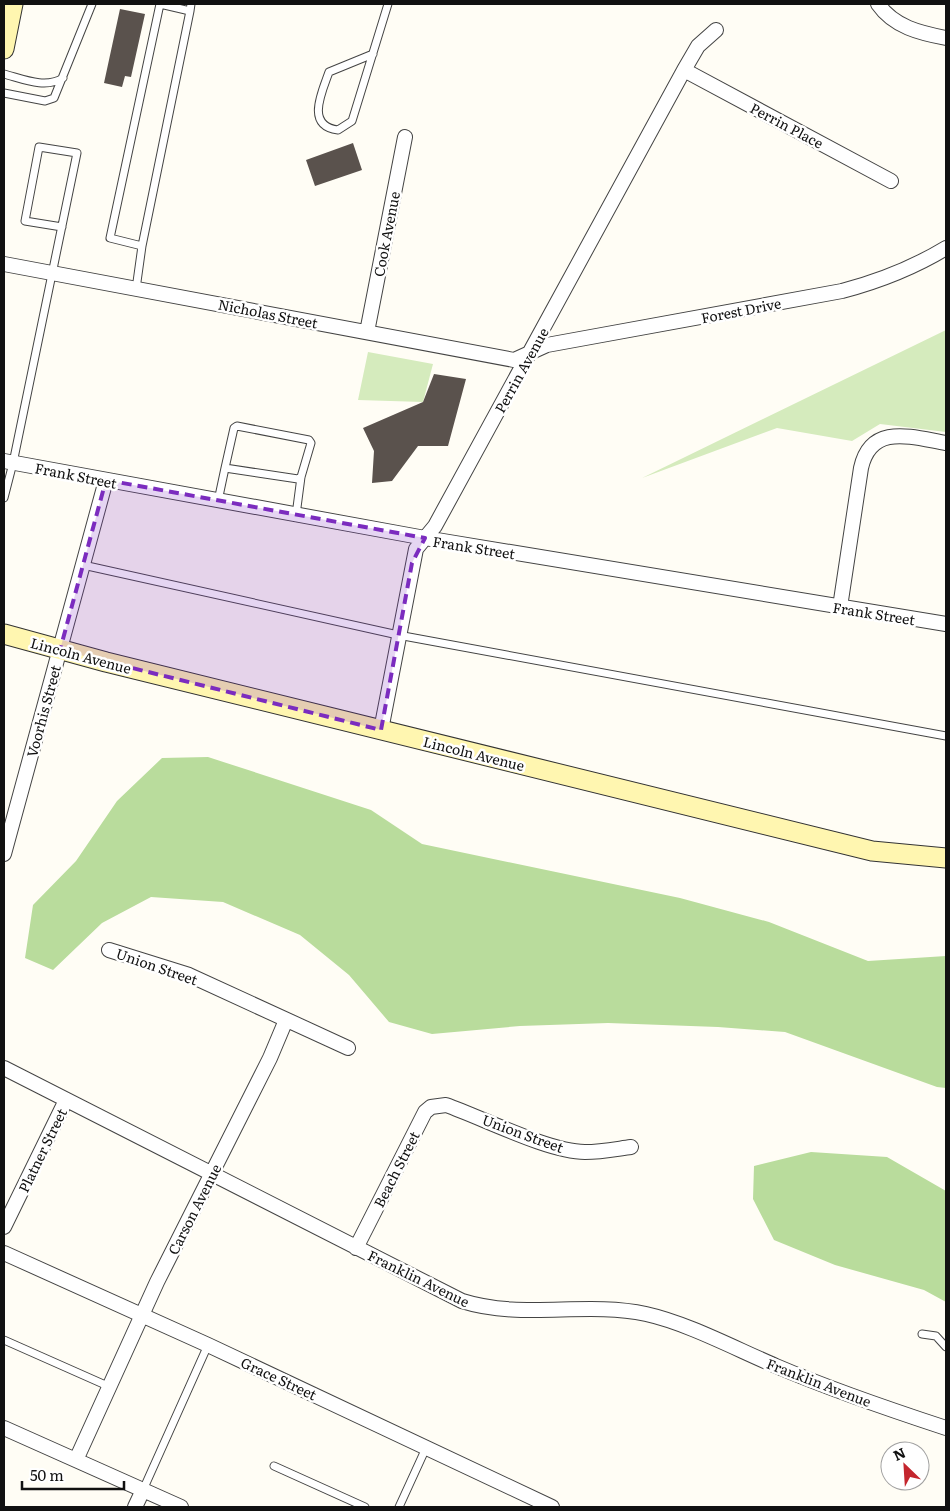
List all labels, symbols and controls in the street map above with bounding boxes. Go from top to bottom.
street label: Perrin Place [747,97,827,153]
street label: Cook Avenue [368,190,404,278]
street label: Forest Drive [699,292,783,328]
street label: Nicholas Street [216,294,320,333]
street label: Perrin Avenue [489,324,553,416]
street label: Frank Street [33,457,119,493]
street label: Frank Street [431,531,517,563]
street label: Frank Street [831,597,917,629]
street label: Lincoln Avenue [28,632,134,678]
street label: Voorhis Street [21,662,65,759]
street label: Lincoln Avenue [421,731,527,775]
street label: Union Street [113,943,201,989]
street label: Platner Street [13,1104,71,1195]
street label: Union Street [480,1109,567,1157]
street label: Beach Street [368,1127,424,1211]
street label: Carson Avenue [163,1160,225,1258]
street label: Franklin Avenue [365,1245,473,1311]
street label: Grace Street [238,1352,321,1404]
street label: Franklin Avenue [764,1353,874,1411]
north arrow [880,1441,930,1491]
text: N [890,1442,909,1465]
scale bar [22,1458,125,1490]
text: 50 m [30,1463,64,1486]

